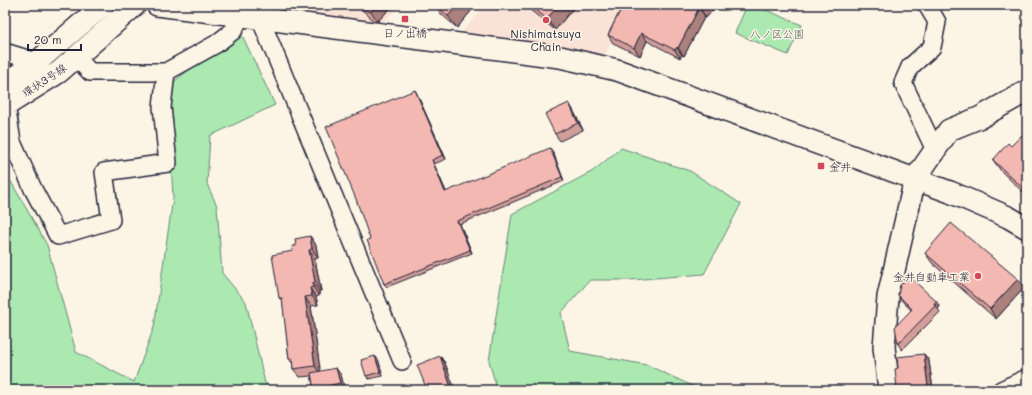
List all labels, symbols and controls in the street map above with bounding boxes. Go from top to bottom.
marker: 日ノ出橋 [400,14,410,24]
marker: Nishimatsuya Chain [541,15,551,25]
place label: 日ノ出橋 [383,25,427,40]
scale bar [28,26,81,52]
place label: Nishimatsuya Chain [511,26,582,54]
park label: 八ノ区公園 [750,26,805,41]
text: 20 m [34,31,62,47]
street label: 環状3号線 [19,60,69,100]
place label: 金井 [829,159,851,174]
marker: 金井 [816,161,826,171]
place label: 金井自動車工業 [893,269,970,284]
marker: 金井自動車工業 [973,271,983,281]

